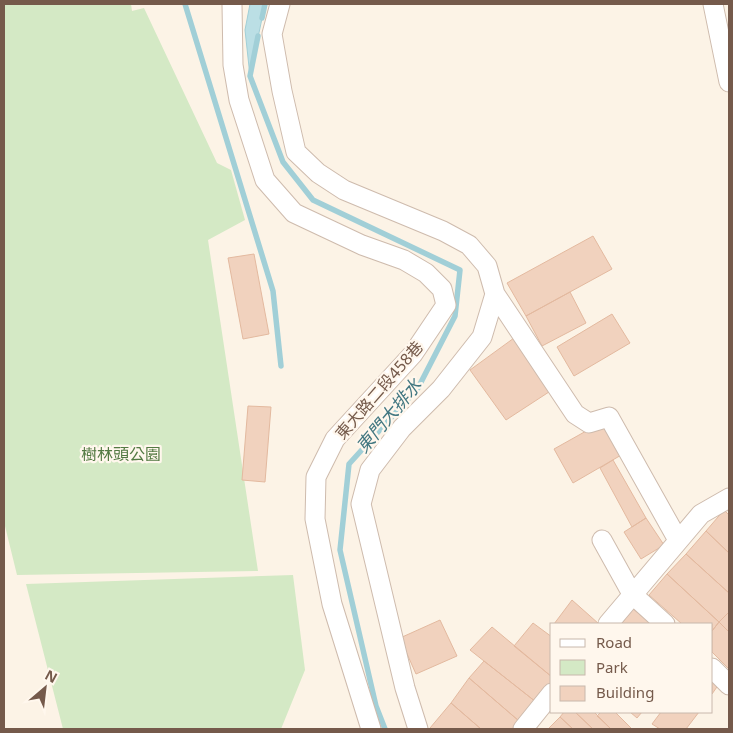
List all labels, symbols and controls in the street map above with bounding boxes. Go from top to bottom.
street label: 東大路二段458巷 [330,336,428,444]
water label: 東門大排水 [350,372,427,458]
park label: 樹林頭公園 [81,443,161,465]
legend [550,623,713,713]
text: Road [596,632,632,652]
text: Park [596,657,628,677]
north arrow [20,663,70,713]
text: N [42,665,61,687]
text: Building [596,682,654,702]

